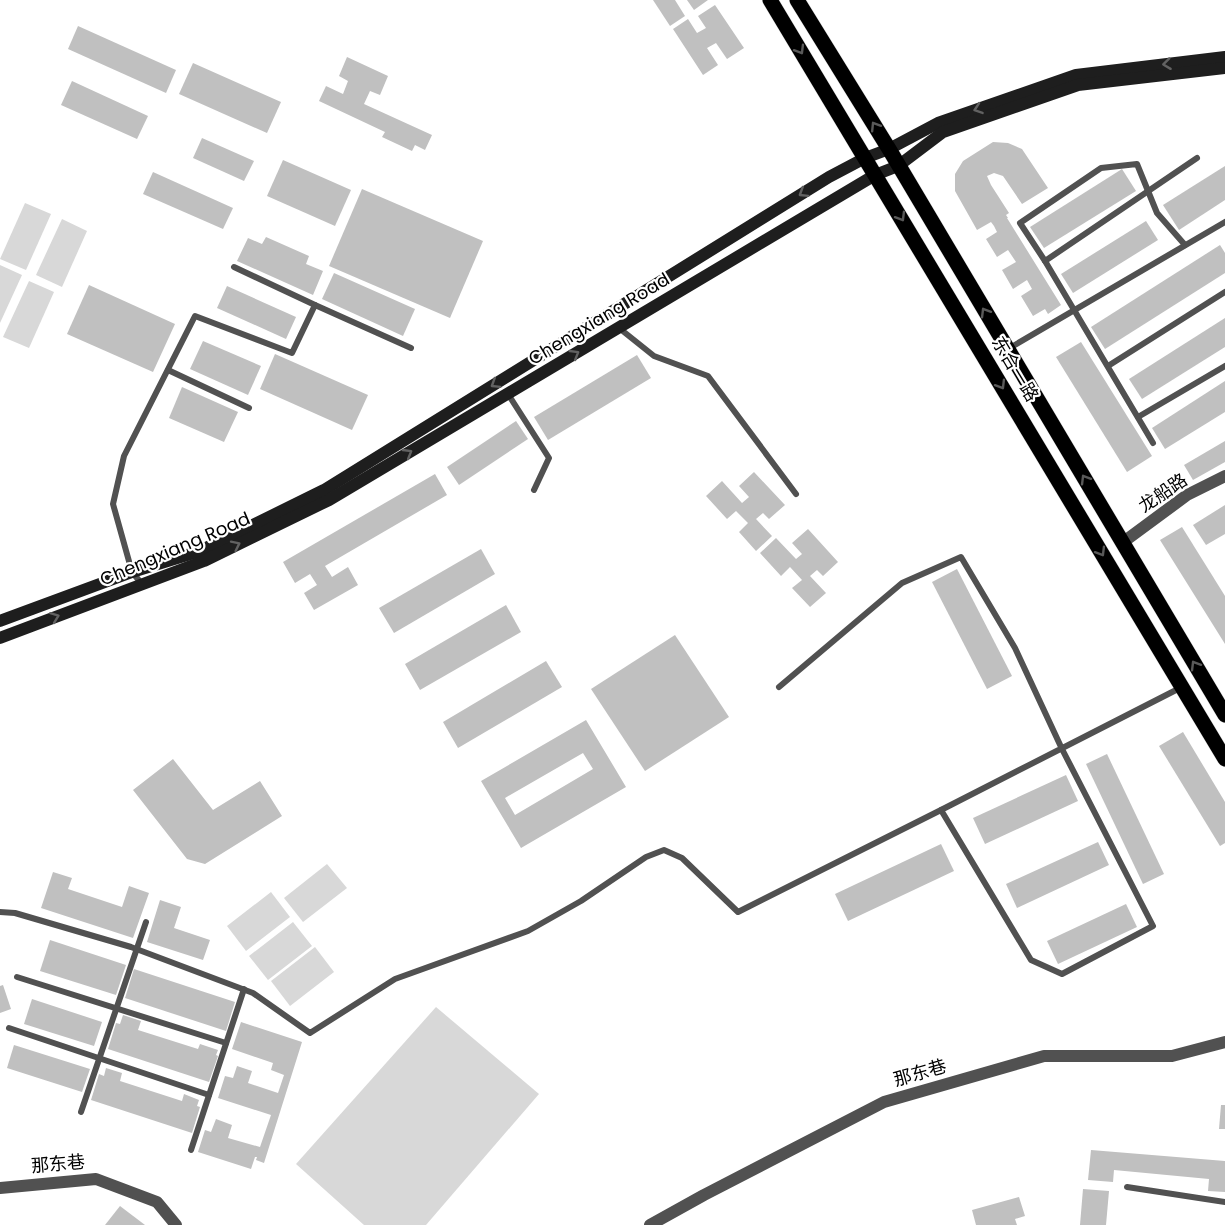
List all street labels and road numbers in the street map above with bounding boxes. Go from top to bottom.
street label: Chengxiang Road [523,266,674,371]
street label: 东合一路 [986,331,1045,406]
street label: 龙船路 [1133,467,1192,518]
street label: Chengxiang Road [96,506,254,591]
street label: 那东巷 [890,1053,949,1092]
street label: 那东巷 [30,1149,86,1178]

